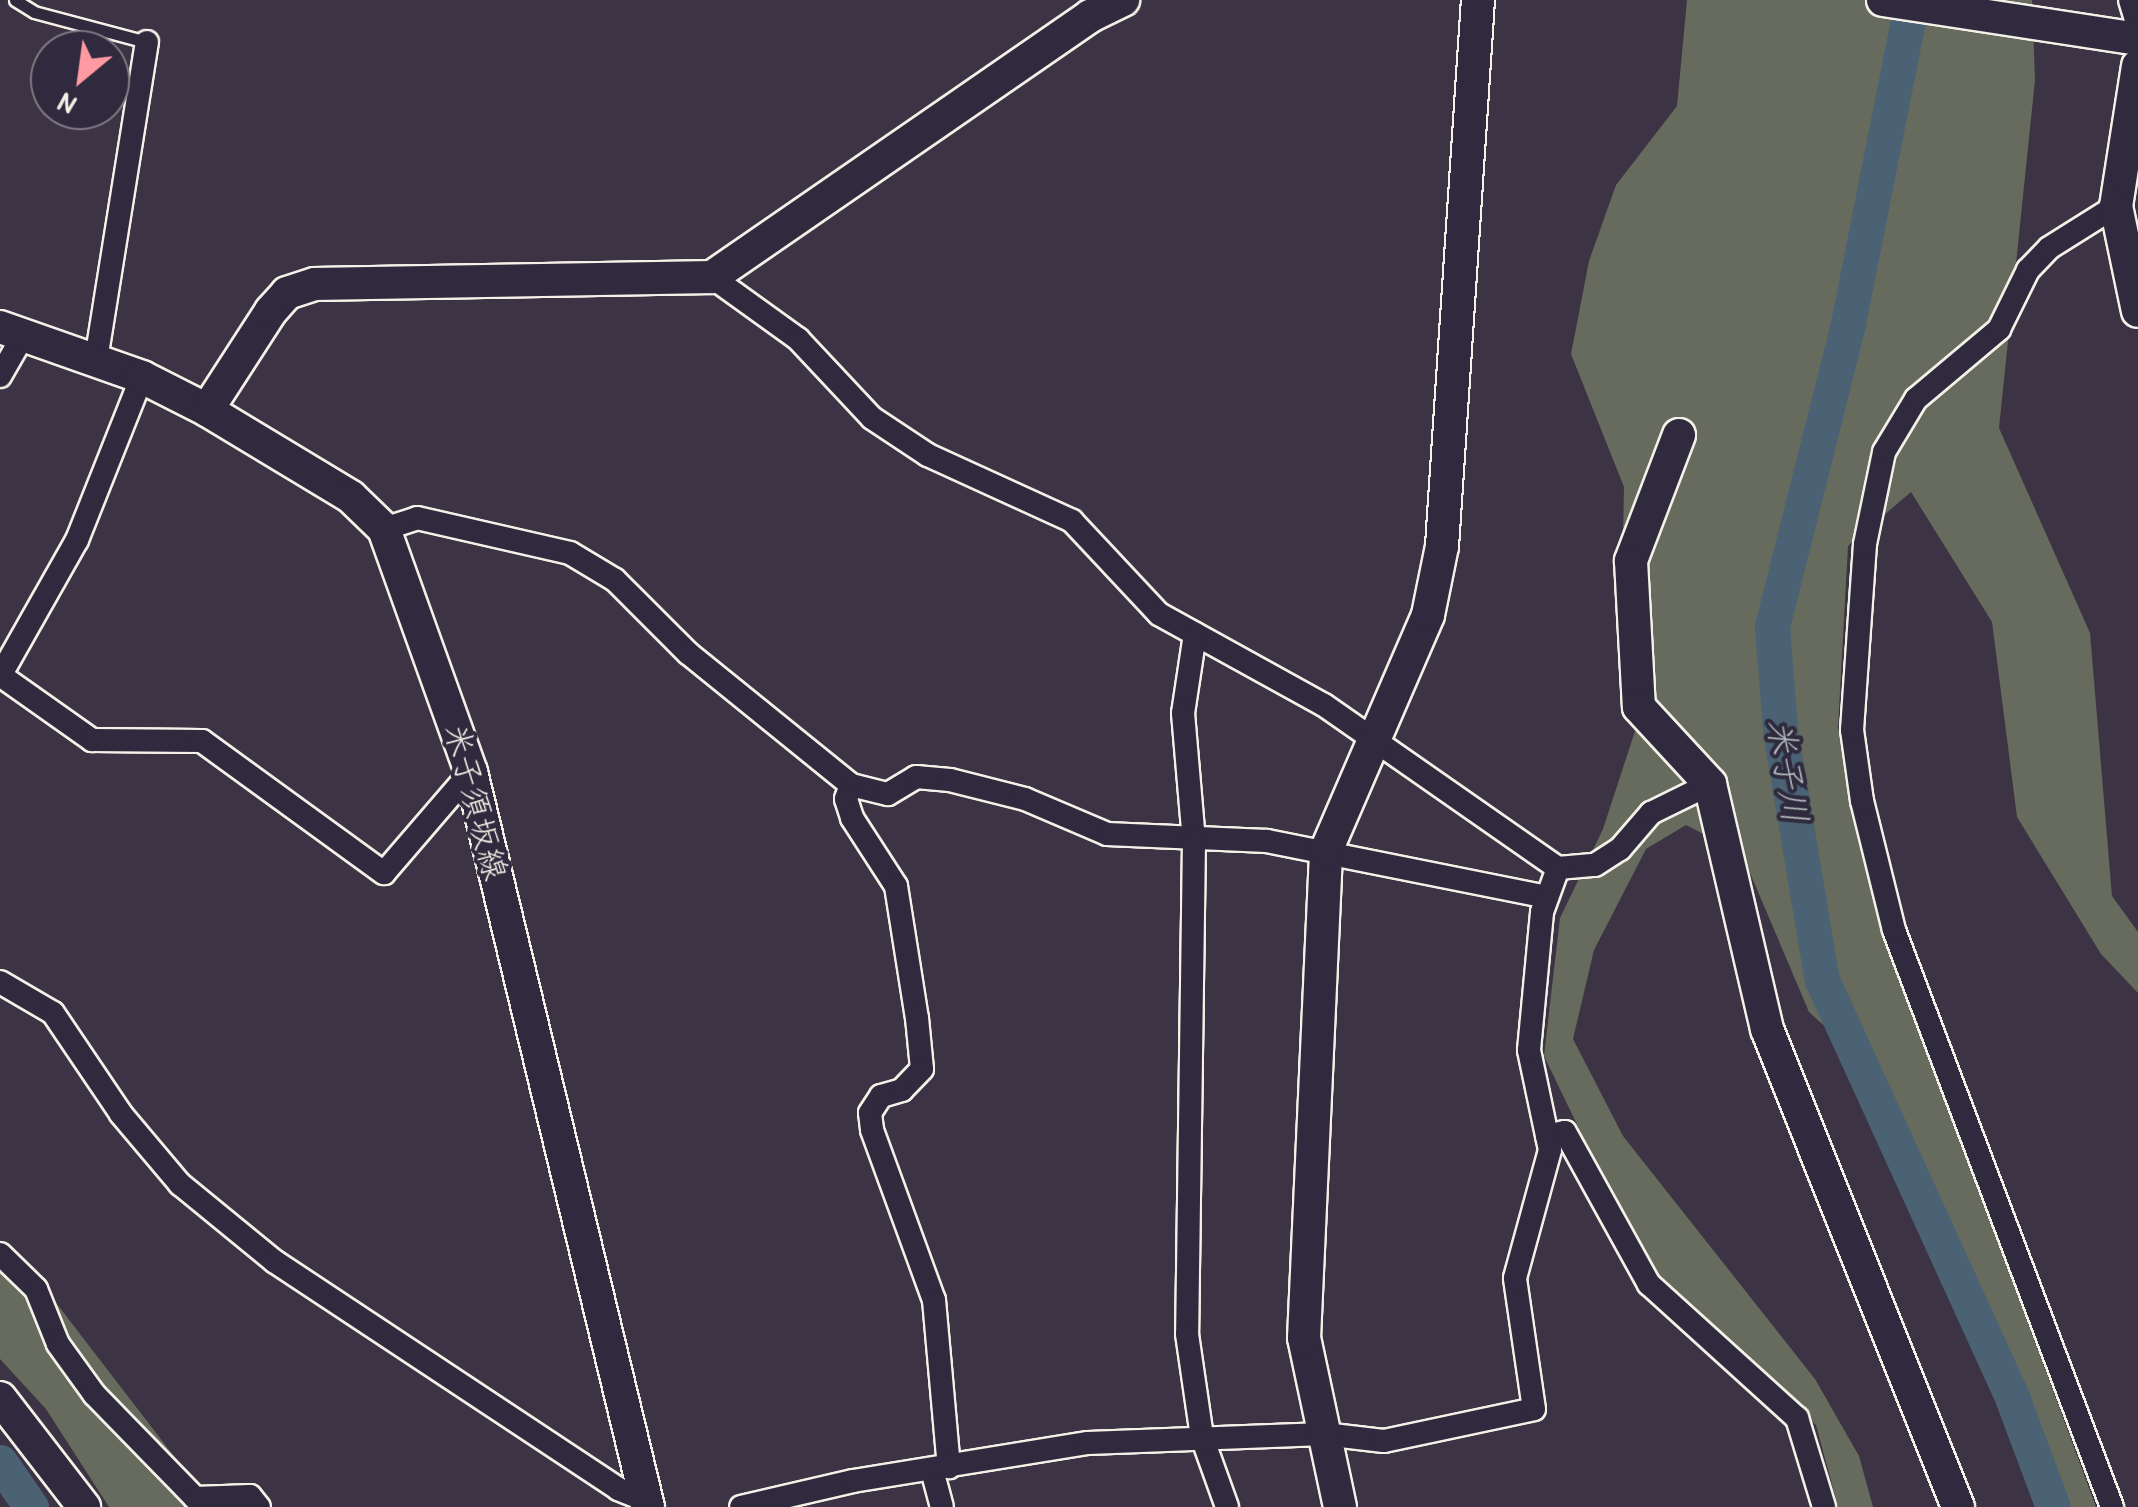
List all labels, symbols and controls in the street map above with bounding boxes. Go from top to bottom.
north arrow [30,30,130,130]
text: N [51,84,82,125]
water label: 米子川 [1759,716,1817,826]
street label: 米子須坂線 [437,720,515,884]

